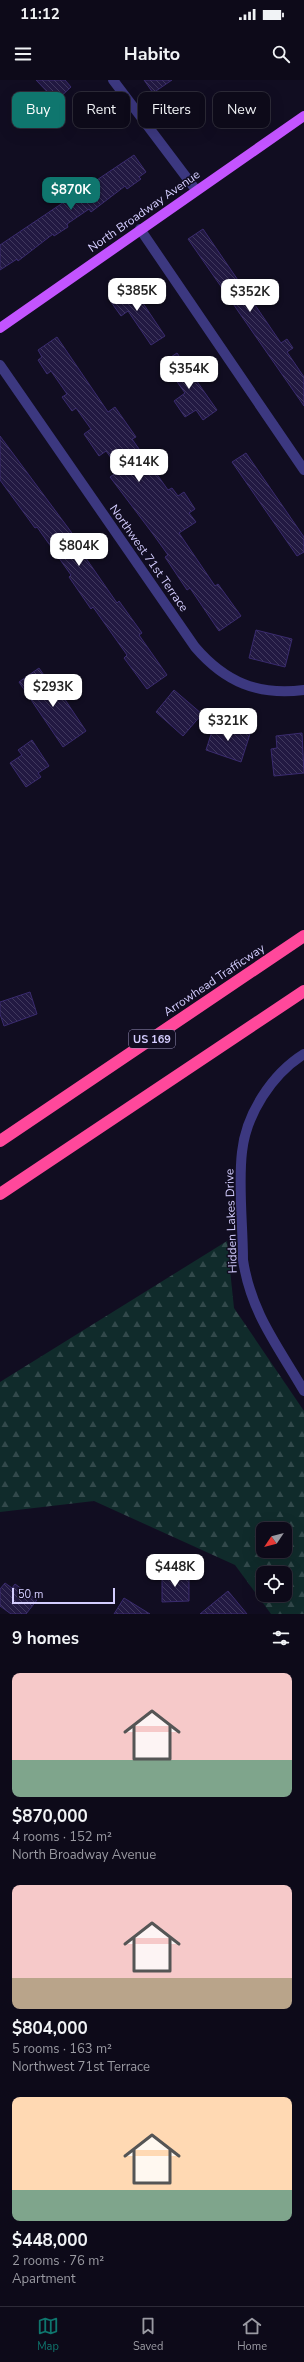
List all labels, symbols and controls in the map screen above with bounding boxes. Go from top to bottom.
text: 11:12 [20,4,60,24]
text: Habito [124,42,180,66]
icon: menu [12,43,34,65]
icon: search [270,43,292,65]
chip: Buy [12,92,65,128]
chip: Rent [73,92,130,128]
chip: Filters [138,92,205,128]
chip: New [213,92,270,128]
street label: North Broadway Avenue [85,166,203,256]
pin: $870K [43,177,99,211]
text: $870K [51,181,91,199]
pin: $385K [109,278,165,312]
pin: $352K [222,279,278,313]
text: $385K [117,282,157,300]
text: $352K [230,283,270,301]
pin: $354K [161,356,217,390]
text: $354K [169,360,209,378]
pin: $414K [111,449,167,483]
text: $414K [119,453,159,471]
street label: Northwest 71st Terrace [106,501,192,615]
pin: $804K [51,533,107,567]
text: $804K [59,537,99,555]
pin: $293K [25,674,81,708]
text: $293K [33,678,73,696]
pin: $321K [200,708,256,742]
text: $321K [208,712,248,730]
street label: Arrowhead Trafficway [160,940,269,1020]
road number: US 169 [129,1030,175,1048]
street label: Hidden Lakes Drive [221,1168,241,1274]
north arrow [256,1522,292,1558]
map controls [256,1522,292,1602]
pin: $448K [147,1554,203,1588]
text: $448K [155,1558,195,1576]
button: locate [256,1566,292,1602]
scale bar [12,1586,115,1605]
text: 50 m [18,1587,43,1602]
text: 9 homes [12,1627,79,1650]
icon: filters [270,1627,292,1649]
icon: home [116,1699,188,1771]
text: $870,000 [12,1805,88,1828]
text: 4 rooms · 152 m² [12,1828,112,1846]
text: North Broadway Avenue [12,1846,156,1864]
icon: home [116,1911,188,1983]
text: $804,000 [12,2017,88,2040]
text: 5 rooms · 163 m² [12,2040,112,2058]
text: Northwest 71st Terrace [12,2058,150,2076]
icon: home [116,2123,188,2195]
text: $448,000 [12,2229,88,2252]
text: 2 rooms · 76 m² [12,2252,104,2270]
text: Apartment [12,2270,75,2288]
tab: Map [37,2315,59,2354]
tab: Saved [133,2315,163,2354]
tab: Home [237,2315,267,2354]

